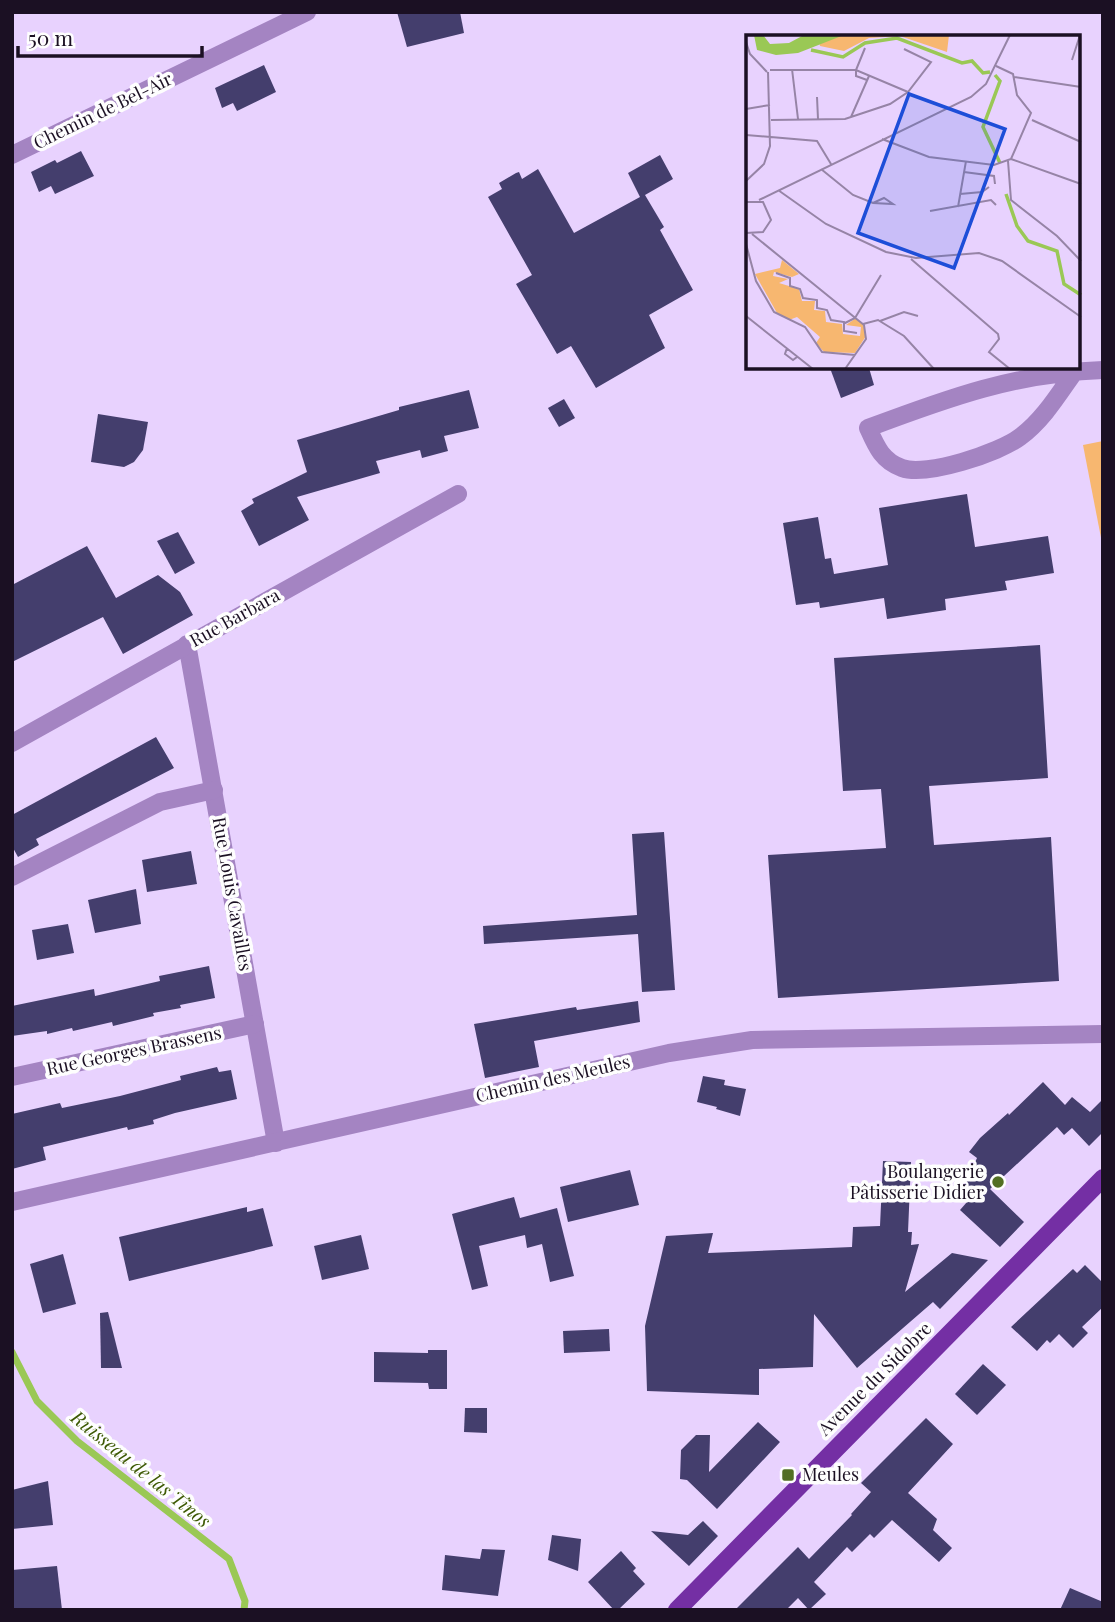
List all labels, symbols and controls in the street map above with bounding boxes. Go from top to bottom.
scale bar [18,14,201,58]
text: 50 m [28,23,74,51]
inset map [746,35,1080,369]
street label: Chemin de Bel-Air [29,66,176,154]
street label: Rue Barbara [185,582,284,652]
street label: Rue Louis Cavailles [208,815,258,973]
street label: Rue Georges Brassens [44,1020,224,1080]
street label: Chemin des Meules [473,1049,632,1107]
place label: Boulangerie Pâtisserie Didier [850,1159,984,1204]
marker: Boulangerie Pâtisserie Didier [990,1174,1006,1190]
street label: Avenue du Sidobre [812,1316,936,1441]
water label: Ruisseau de las Tinos [66,1403,217,1533]
place label: Meules [802,1462,859,1486]
marker: Meules [780,1467,796,1483]

